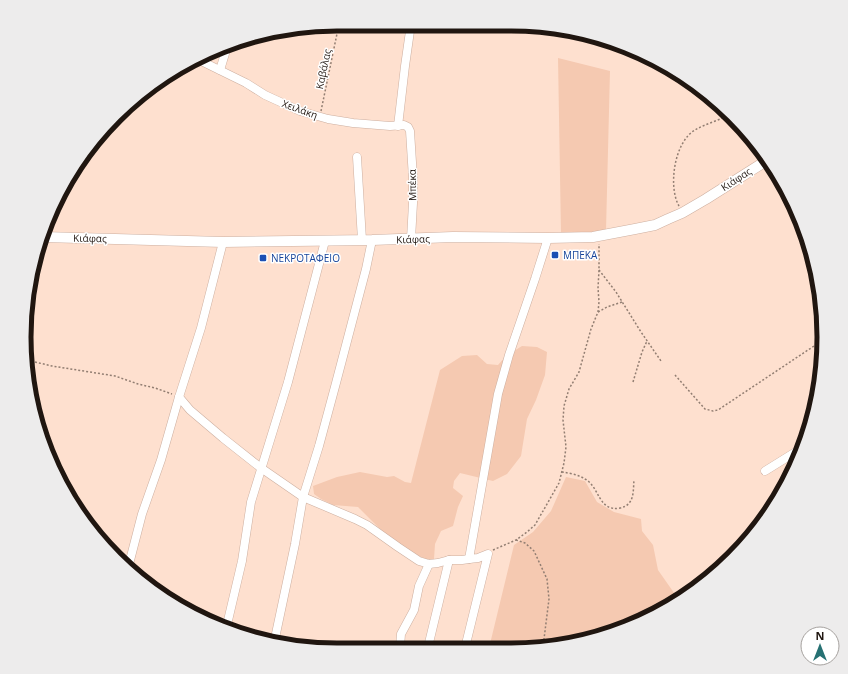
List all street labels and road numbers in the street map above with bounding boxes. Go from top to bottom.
street label: Καβάλας [312,47,334,90]
street label: Χειλάκη [280,96,320,122]
street label: Κιάφας [718,164,754,194]
street label: Μπέκα [405,169,419,201]
street label: Κιάφας [73,231,107,245]
street label: Κιάφας [396,231,430,247]

